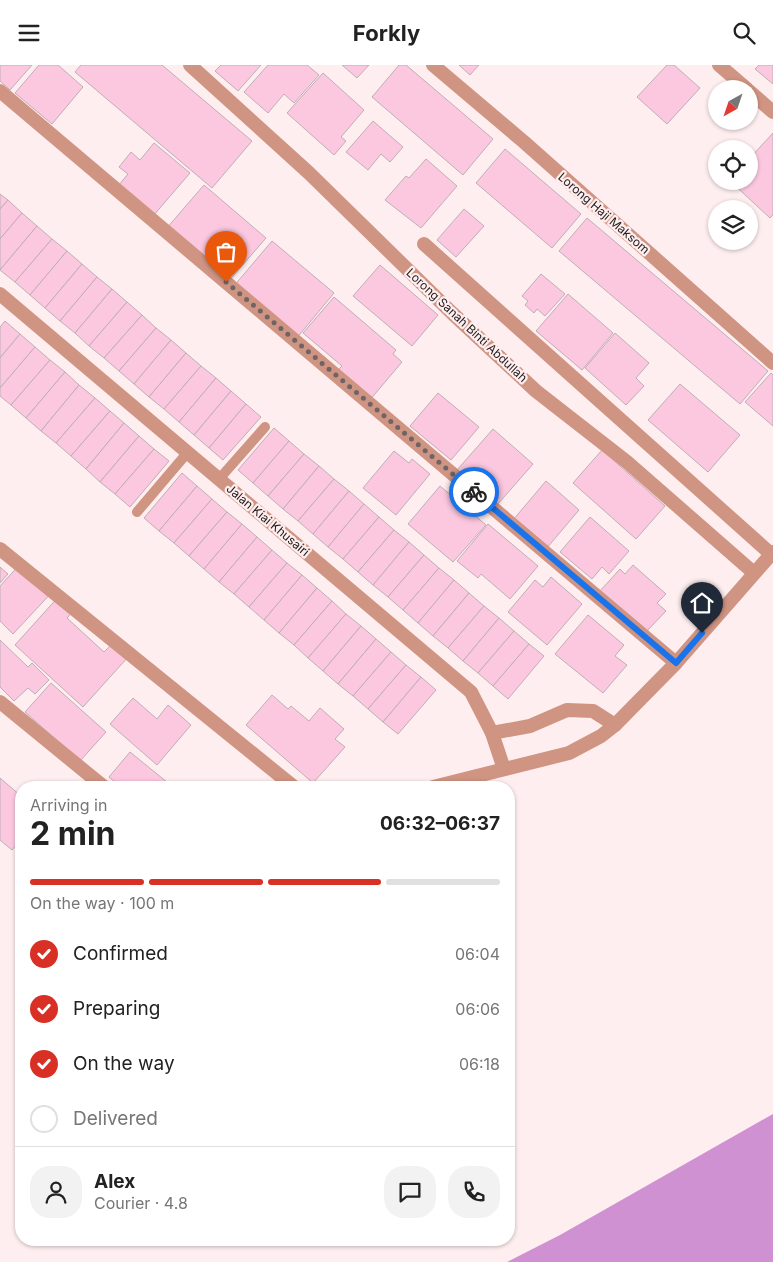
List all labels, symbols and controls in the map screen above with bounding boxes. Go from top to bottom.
icon: menu [15,19,43,47]
icon: search [730,19,758,47]
text: Forkly [353,20,420,46]
north arrow [708,80,758,130]
map controls [708,80,758,250]
button: locate [708,140,758,190]
street label: Lorong Haji Maksom [555,169,653,257]
button: layers [708,200,758,250]
pin [205,231,247,282]
icon: bag [212,238,240,266]
street label: Lorong Sanah Binti Abdullah [403,265,531,385]
courier [449,467,499,517]
icon: bike [460,478,488,506]
street label: Jalan Kiai Khusairi [223,481,313,559]
pin [681,582,723,633]
icon: home [688,589,716,617]
text: Arriving in [30,795,107,815]
text: 06:32–06:37 [380,812,500,835]
text: 2 min [30,814,116,853]
text: On the way · 100 m [30,893,174,913]
icon: check [30,940,58,968]
text: Confirmed [73,942,168,965]
text: 06:04 [455,944,500,964]
icon: check [30,995,58,1023]
text: Preparing [73,997,160,1020]
text: 06:06 [455,999,500,1019]
icon: check [30,1050,58,1078]
text: On the way [73,1052,175,1075]
text: 06:18 [459,1054,500,1074]
text: Delivered [73,1107,158,1130]
button: person [30,1166,82,1218]
button: chat [384,1166,436,1218]
button: phone [448,1166,500,1218]
text: Alex [94,1170,135,1193]
text: Courier · 4.8 [94,1193,188,1213]

